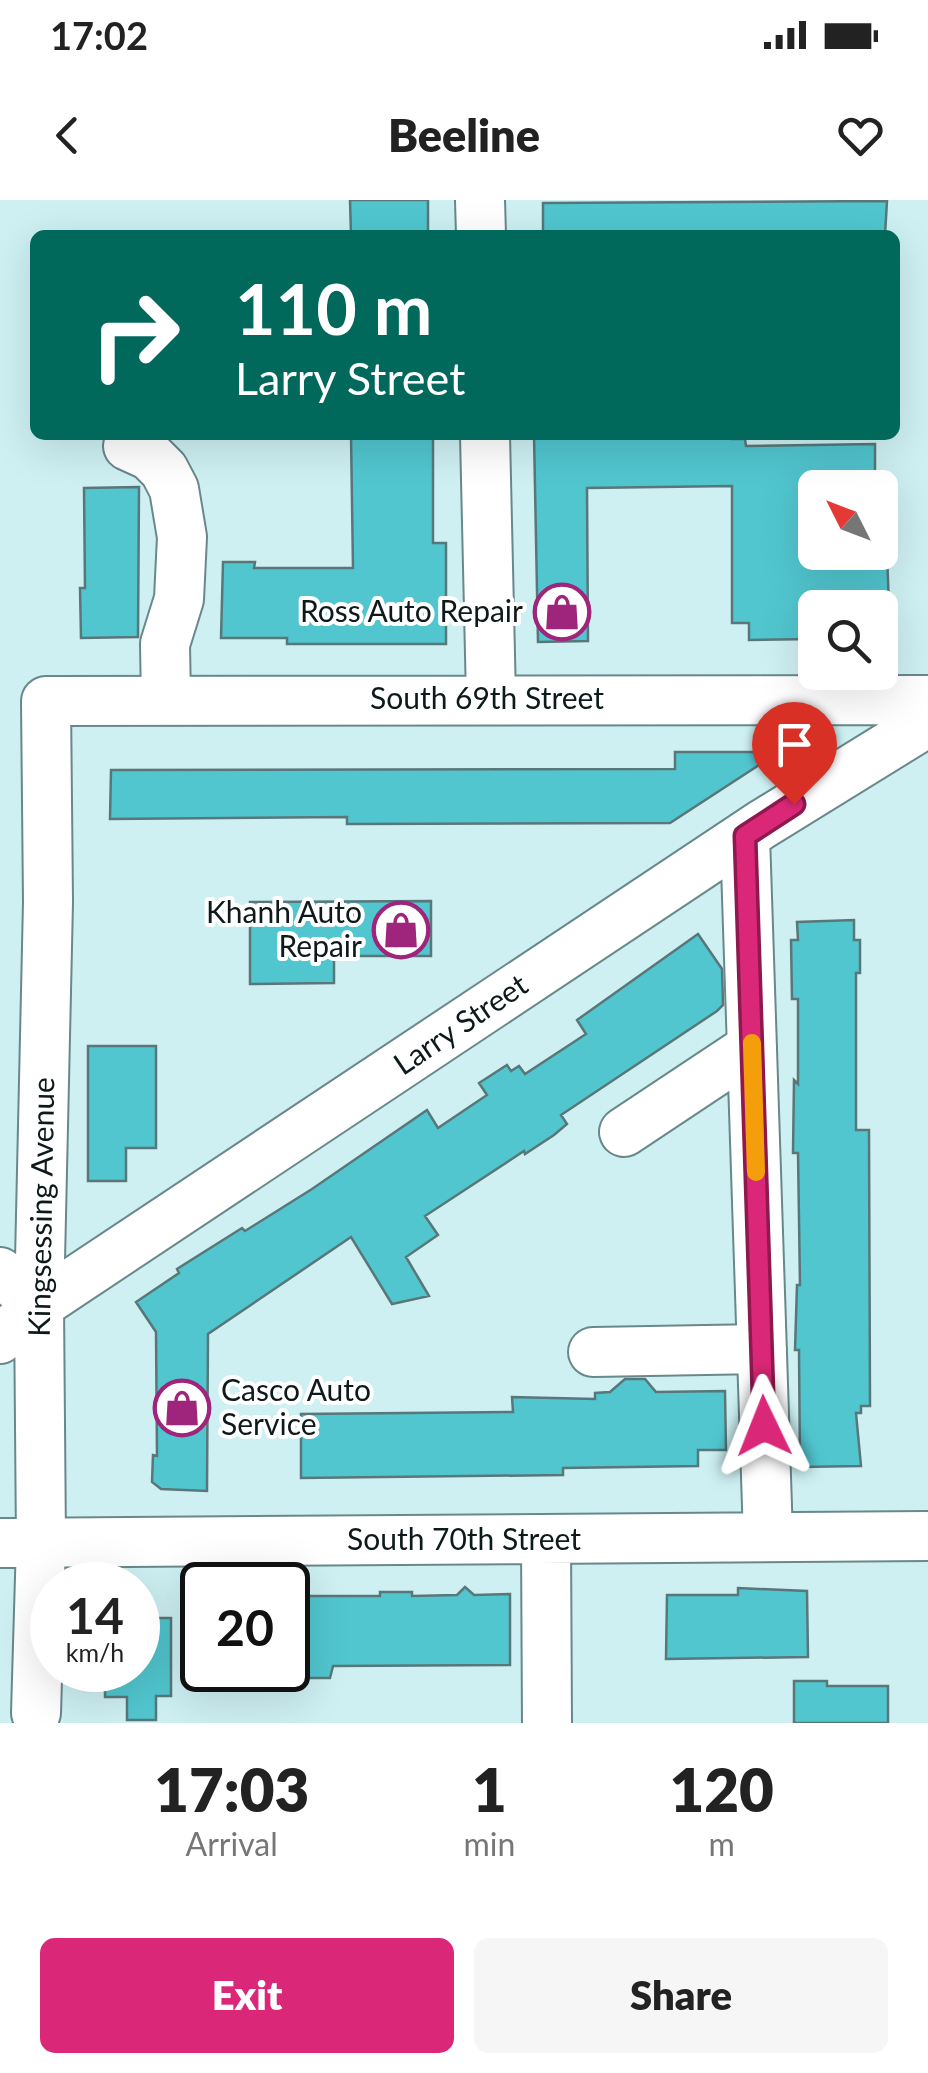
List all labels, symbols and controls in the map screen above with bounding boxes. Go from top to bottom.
text: 17:02 [50,12,148,58]
icon: back [40,108,95,163]
text: Beeline [388,108,540,162]
icon: heart [833,108,888,163]
text: 110 m [235,266,432,350]
icon: right [70,270,200,400]
text: Larry Street [235,351,465,405]
north arrow [798,470,898,570]
map controls [798,470,898,690]
shop icon: Ross Auto Repair [532,582,592,642]
button: search [798,590,898,690]
place label: Ross Auto Repair [300,592,523,628]
street label: South 69th Street [370,679,604,715]
pin [752,702,837,805]
icon: arrive [767,717,822,772]
place label: Khanh Auto Repair [206,893,362,963]
shop icon: Khanh Auto Repair [371,900,431,960]
street label: Larry Street [386,965,534,1081]
street label: Kingsessing Avenue [20,1077,60,1337]
place label: Casco Auto Service [221,1371,371,1441]
position arrow [712,1374,816,1478]
shop icon: Casco Auto Service [152,1378,212,1438]
street label: South 70th Street [347,1520,581,1556]
speed limit sign: 20 [180,1562,310,1692]
text: 14 [66,1585,124,1645]
text: km/h [66,1637,124,1667]
text: 17:03 [154,1753,309,1825]
text: 1 [472,1753,507,1825]
text: 120 [669,1753,774,1825]
text: Arrival [186,1824,278,1863]
text: min [463,1824,515,1863]
text: m [708,1824,735,1863]
button: Exit [40,1938,454,2053]
button: Share [474,1938,888,2053]

